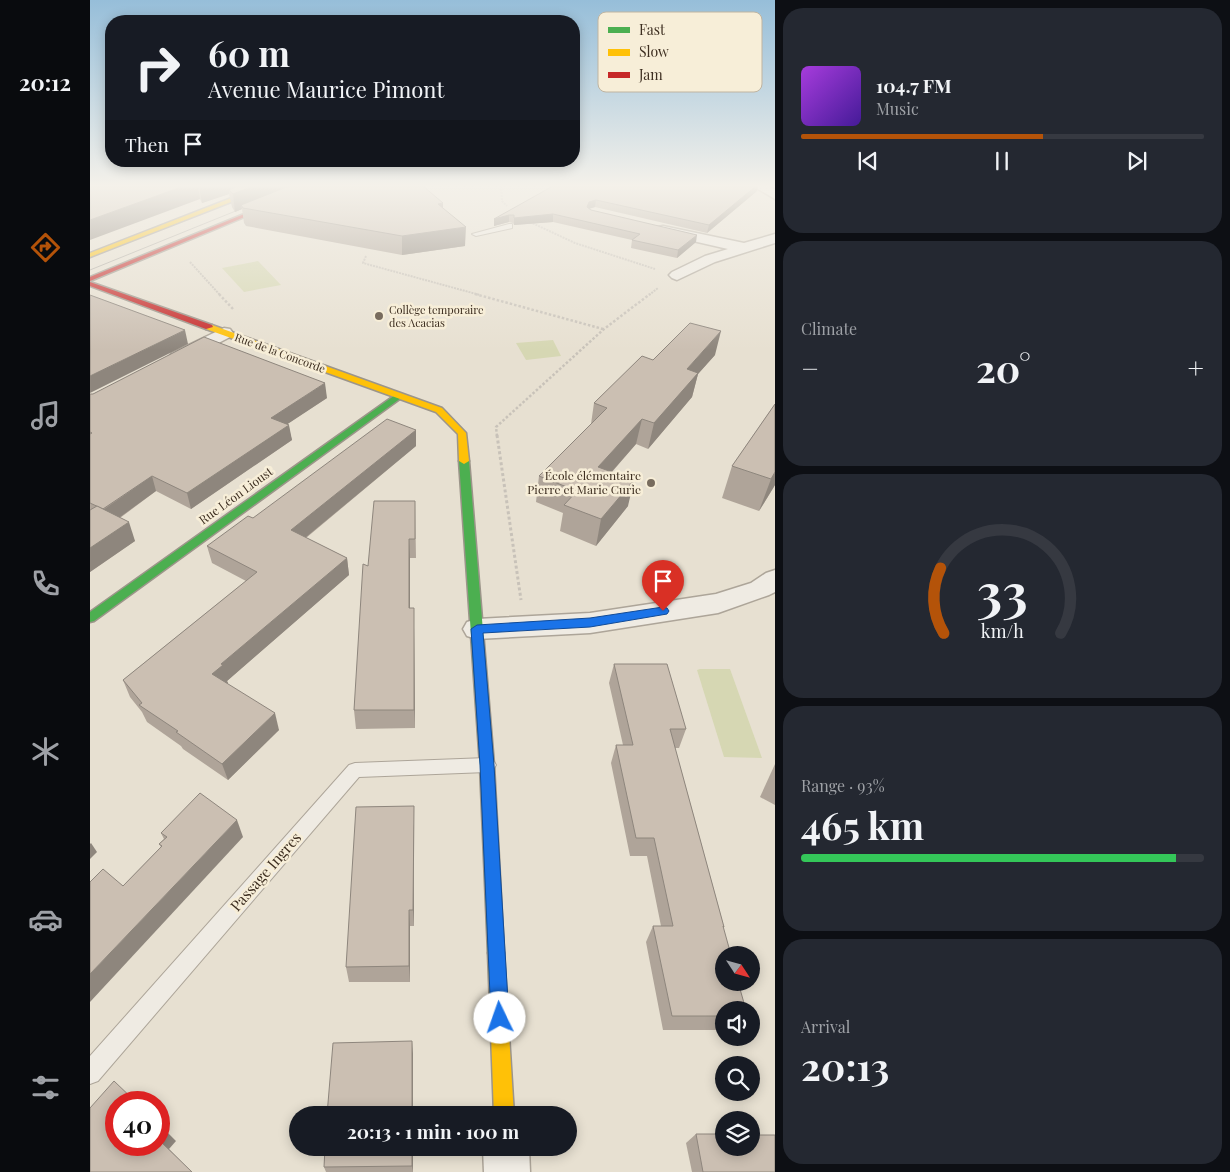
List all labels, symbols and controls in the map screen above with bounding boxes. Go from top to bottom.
legend [598,12,762,92]
text: Fast [639,20,666,39]
text: 60 m [208,29,290,76]
icon: right [125,35,190,100]
text: Slow [639,42,669,61]
text: Jam [638,65,663,84]
text: 20:12 [19,67,71,97]
text: 104.7 FM [876,72,952,98]
text: Avenue Maurice Pimont [208,74,444,104]
text: Music [876,98,919,119]
icon: arrive [179,130,207,158]
text: Then [125,131,169,157]
icon: previous [854,147,882,175]
icon: pause [988,147,1016,175]
icon: next [1123,147,1151,175]
icon: directions [28,230,63,265]
place label: Collège temporaire des Acacias [389,302,484,330]
marker: Collège temporaire des Acacias [373,310,385,322]
text: Climate [801,318,857,339]
street label: Rue de la Concorde [233,329,328,376]
text: 20° [976,342,1031,393]
text: − [801,349,819,386]
text: + [1188,349,1204,386]
icon: music [28,398,63,433]
street label: Rue Léon Lioust [195,463,276,527]
place label: École élémentaire Pierre et Marie Curie [527,467,641,497]
marker: École élémentaire Pierre et Marie Curie [645,477,657,489]
text: 33 [977,556,1028,625]
pin [642,560,684,611]
icon: phone [28,566,63,601]
icon: arrive [649,567,677,595]
text: km/h [981,619,1024,642]
icon: climate [28,734,63,769]
text: Range · 93% [801,775,885,796]
text: 465 km [801,799,924,850]
street label: Passage Ingres [225,828,305,915]
icon: car [28,902,63,937]
north arrow [715,946,760,991]
map controls [715,946,760,1156]
position arrow [473,991,525,1043]
button: sound [715,1001,760,1046]
text: Arrival [801,1016,850,1037]
text: 20:13 [801,1040,889,1091]
button: search [715,1056,760,1101]
icon: filters [28,1070,63,1105]
speed limit sign: 40 [105,1091,170,1156]
button: layers [715,1111,760,1156]
text: 20:13 · 1 min · 100 m [347,1118,519,1144]

